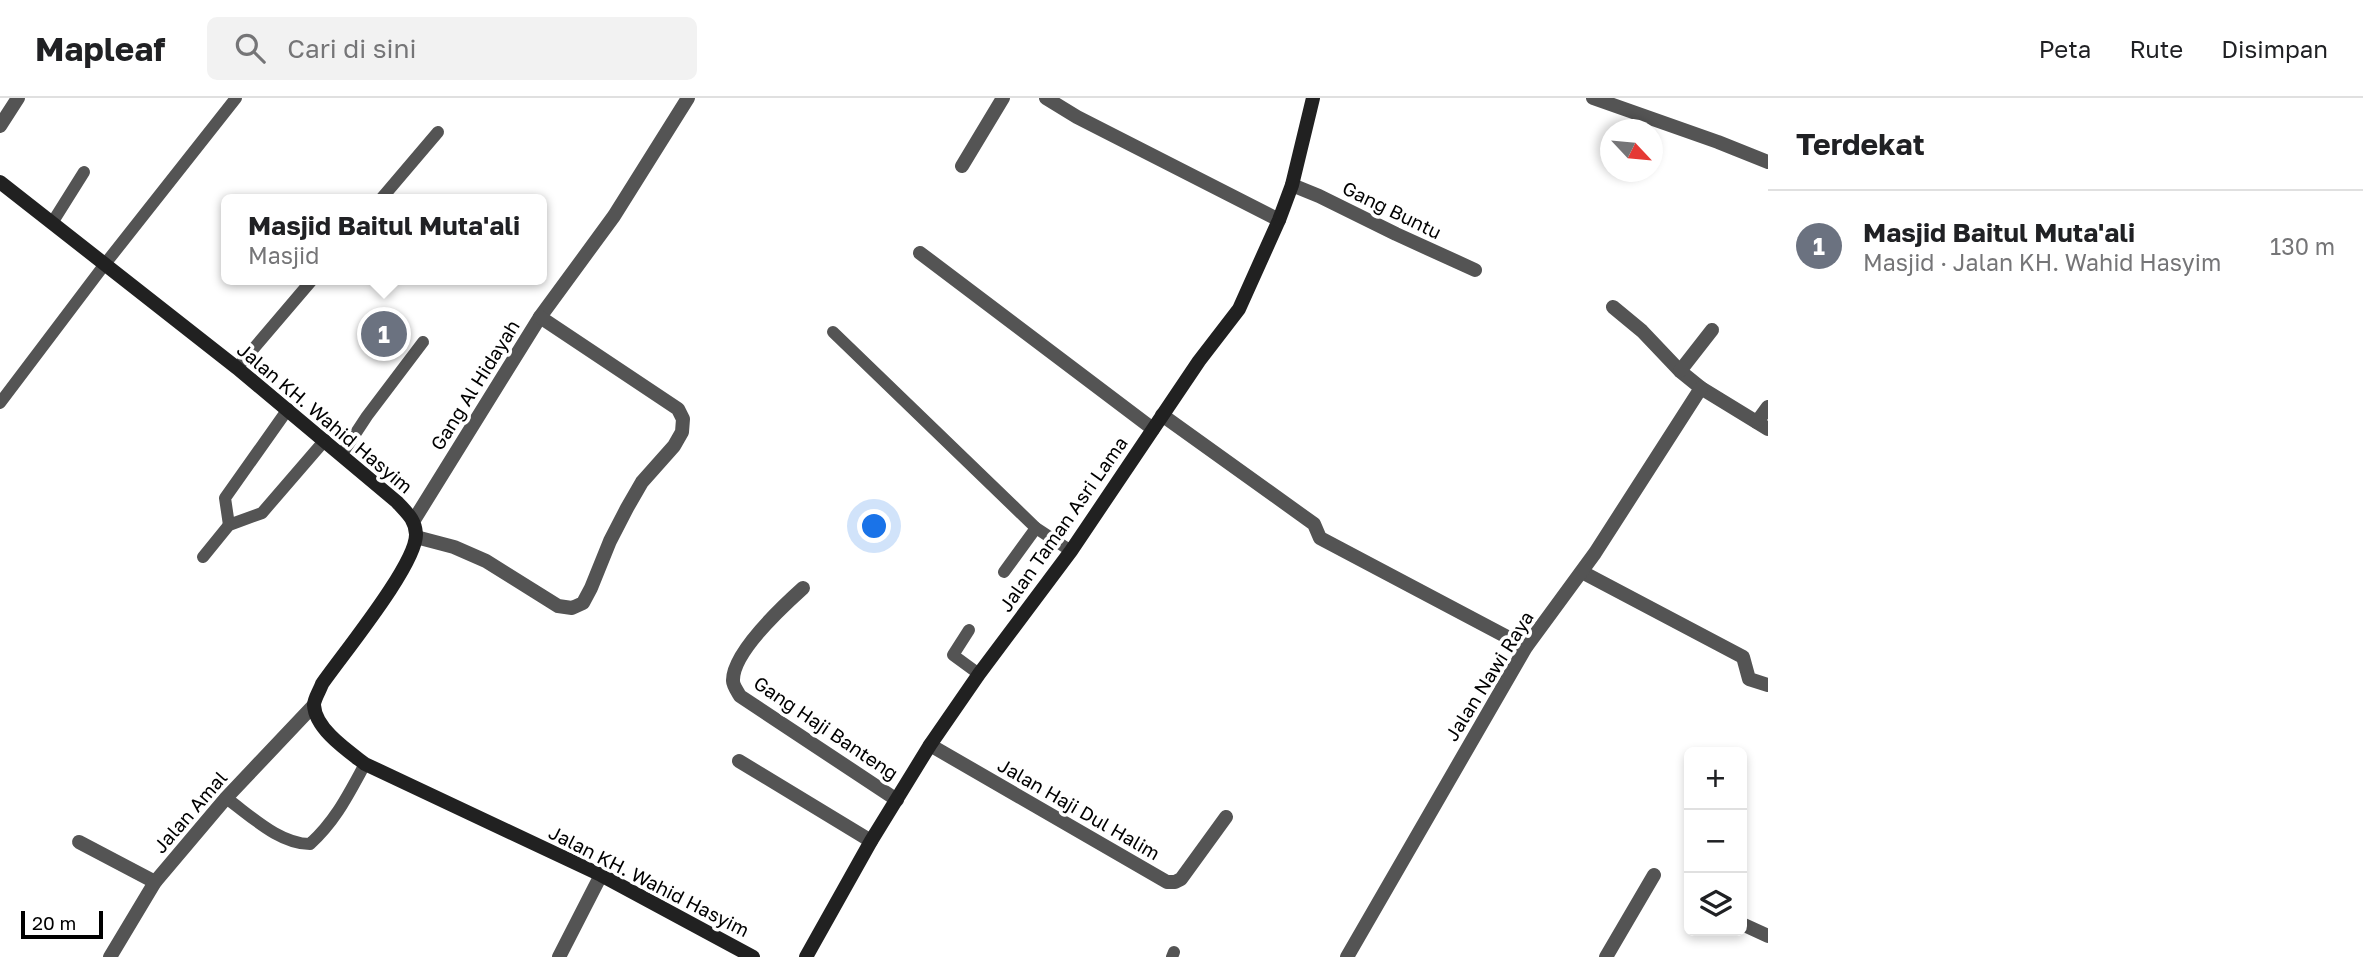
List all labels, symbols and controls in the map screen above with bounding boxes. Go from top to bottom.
search box [207,17,697,80]
text: Mapleaf [35,29,165,68]
icon: search [231,29,269,67]
text: Cari di sini [287,33,417,64]
text: Peta [2039,34,2091,63]
text: Rute [2129,34,2183,63]
text: Disimpan [2221,34,2328,63]
north arrow [1600,119,1663,182]
text: Terdekat [1796,126,1925,162]
street label: Gang Buntu [1339,176,1445,243]
popup [221,194,547,285]
text: Masjid Baitul Muta'ali [248,210,520,241]
text: Masjid Baitul Muta'ali [1863,217,2135,248]
text: 1 [1813,232,1825,260]
text: 130 m [2270,232,2335,260]
text: Masjid [248,241,319,269]
text: Masjid · Jalan KH. Wahid Hasyim [1863,248,2221,276]
pin: 1 [361,308,407,360]
street label: Gang Al Hidayah [425,315,524,454]
street label: Jalan KH. Wahid Hasyim [233,338,418,498]
street label: Jalan Taman Asri Lama [993,432,1132,616]
your location [857,509,891,543]
street label: Jalan Nawi Raya [1439,607,1538,745]
street label: Gang Haji Banteng [750,671,903,784]
map controls [1684,747,1747,936]
button: + [1684,747,1747,810]
street label: Jalan Haji Dul Halim [994,753,1164,864]
street label: Jalan Amal [148,766,231,857]
button: − [1684,810,1747,873]
street label: Jalan KH. Wahid Hasyim [545,820,753,941]
button: layers [1684,873,1747,936]
scale bar [21,908,103,940]
text: 20 m [32,911,76,934]

